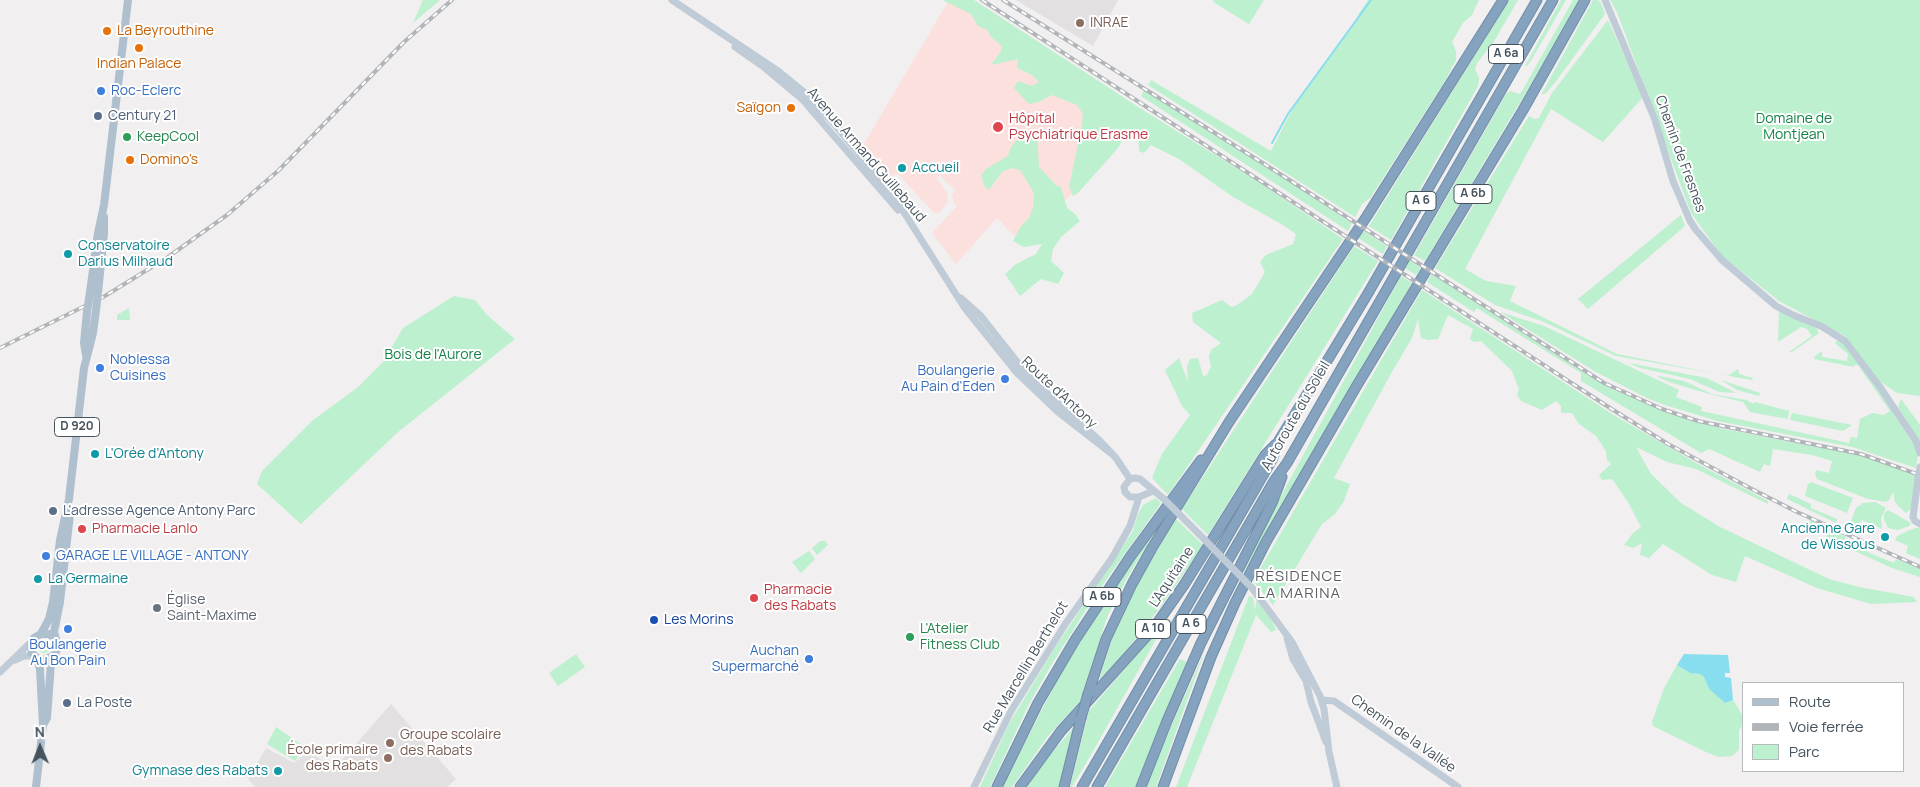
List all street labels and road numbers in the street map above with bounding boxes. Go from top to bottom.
road number: A 6a [1488,44,1524,64]
street label: Avenue Armand Guillebaud [803,84,929,226]
street label: Chemin de Fresnes [1651,93,1709,215]
road number: A 6b [1454,184,1492,203]
road number: A 6 [1406,192,1436,210]
street label: Route d'Antony [1018,354,1100,432]
street label: Autoroute du Soleil [1258,359,1334,473]
road number: D 920 [54,418,100,437]
street label: L'Aquitaine [1146,544,1198,610]
road number: A 6b [1083,588,1121,606]
street label: Rue Marcellin Berthelot [980,598,1072,736]
road number: A 6 [1176,614,1206,634]
road number: A 10 [1136,620,1170,638]
street label: Chemin de la Vallée [1347,692,1459,776]

